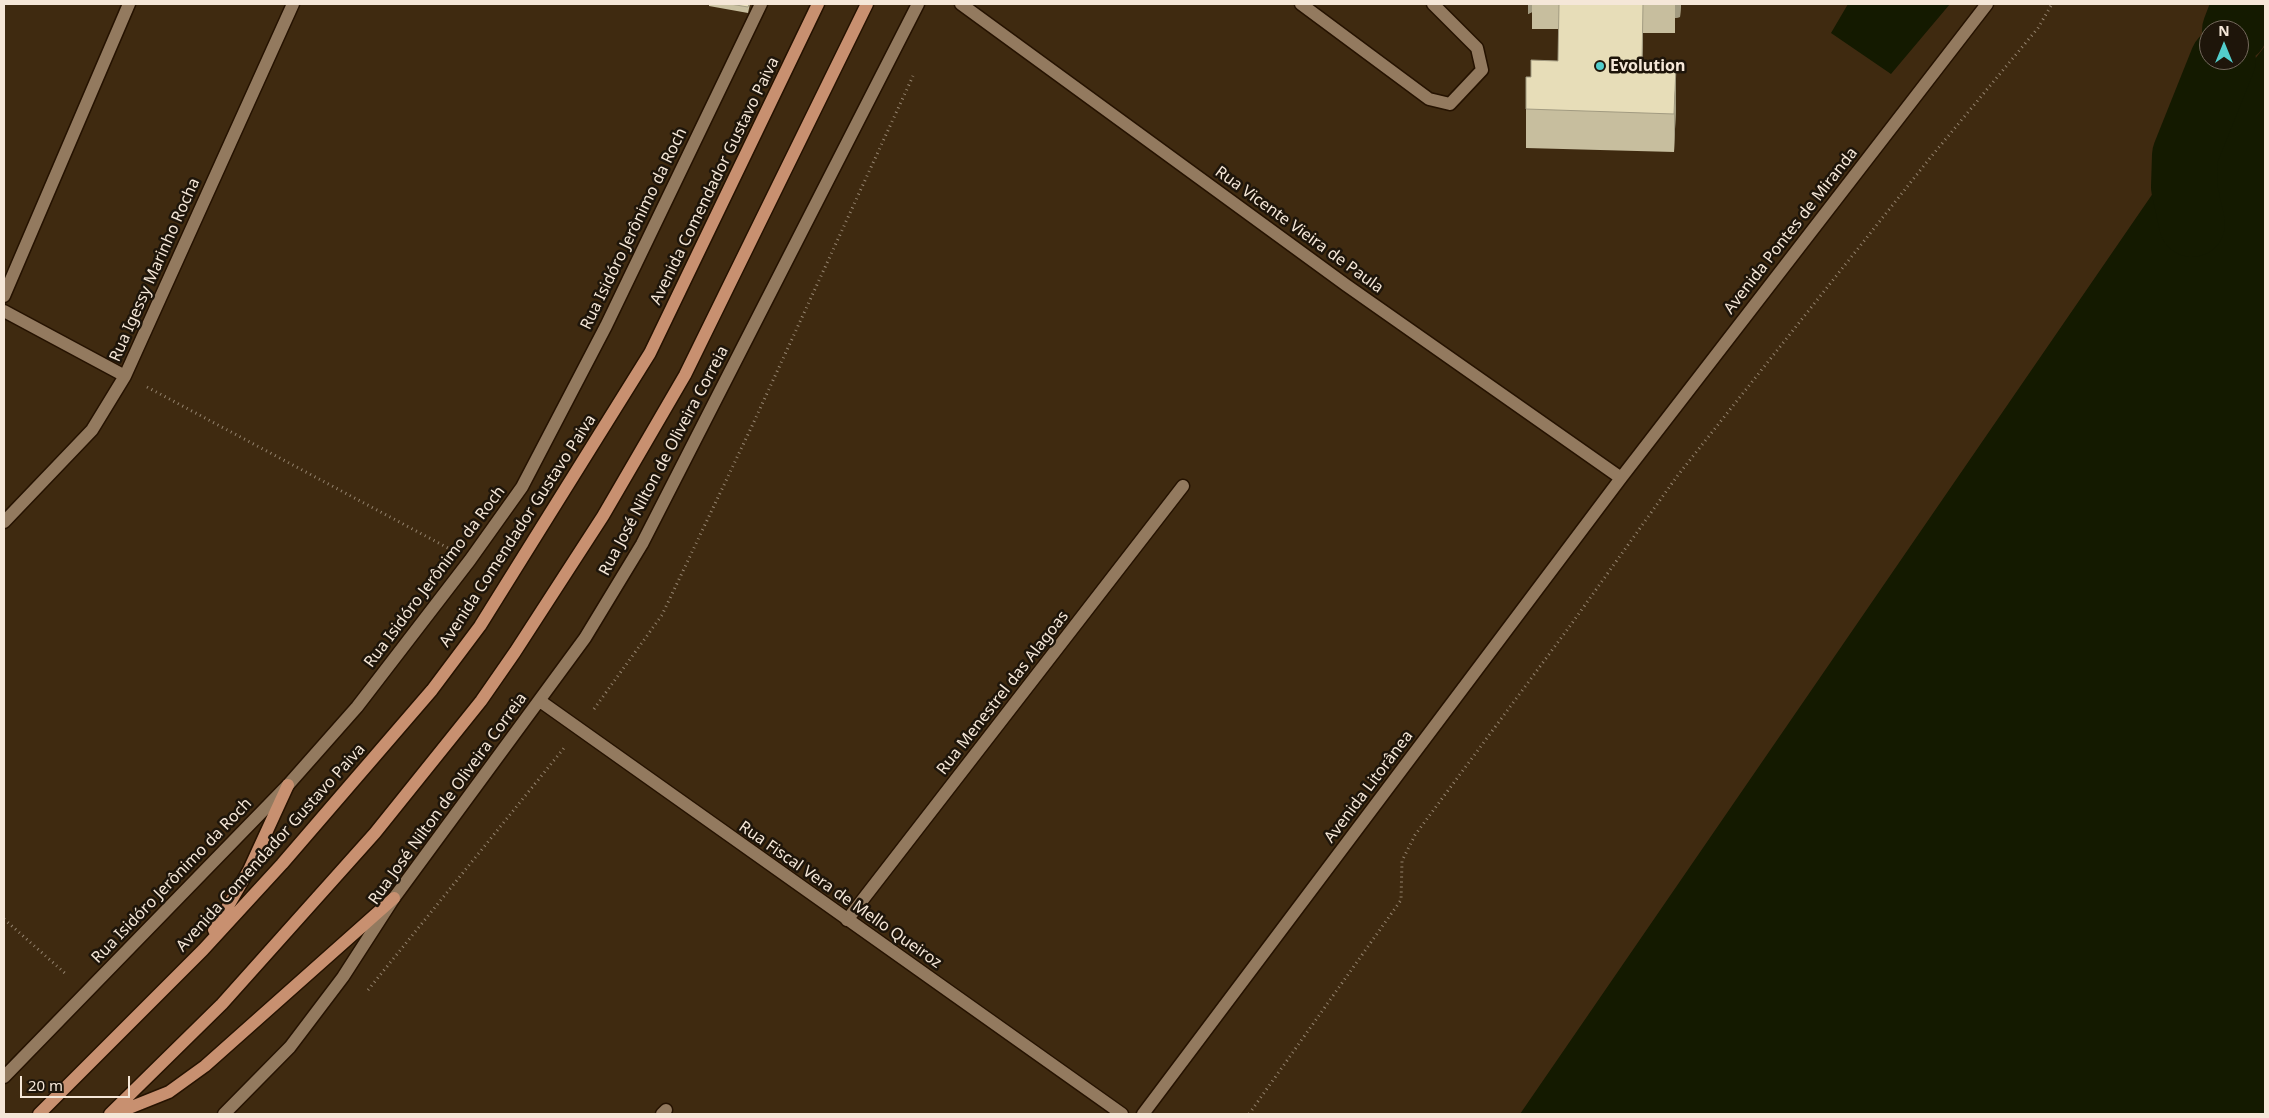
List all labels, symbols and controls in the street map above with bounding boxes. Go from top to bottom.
north arrow [2199,20,2249,70]
text: N [2218,21,2230,40]
street label: Avenida Comendador Gustavo Paiva [647,54,783,308]
place label: Evolution [1610,56,1685,76]
marker: Evolution [1594,60,1606,72]
street label: Rua Isidóro Jerônimo da Roch [577,125,691,333]
street label: Avenida Pontes de Miranda [1720,144,1862,318]
street label: Rua Vicente Vieira de Paula [1211,163,1387,297]
street label: Rua Igessy Marinho Rocha [106,175,204,365]
street label: Rua José Nilton de Oliveira Correia [595,343,733,579]
street label: Avenida Comendador Gustavo Paiva [436,411,600,651]
street label: Rua Isidóro Jerônimo da Roch [360,482,510,672]
street label: Rua Menestrel das Alagoas [933,607,1073,779]
street label: Rua José Nilton de Oliveira Correia [365,689,531,909]
street label: Avenida Litorânea [1321,727,1417,847]
street label: Avenida Comendador Gustavo Paiva [173,740,369,956]
street label: Rua Isidóro Jerônimo da Roch [88,794,256,968]
street label: Rua Fiscal Vera de Mello Queiroz [735,817,945,973]
scale bar [22,1066,132,1098]
text: 20 m [28,1075,63,1095]

